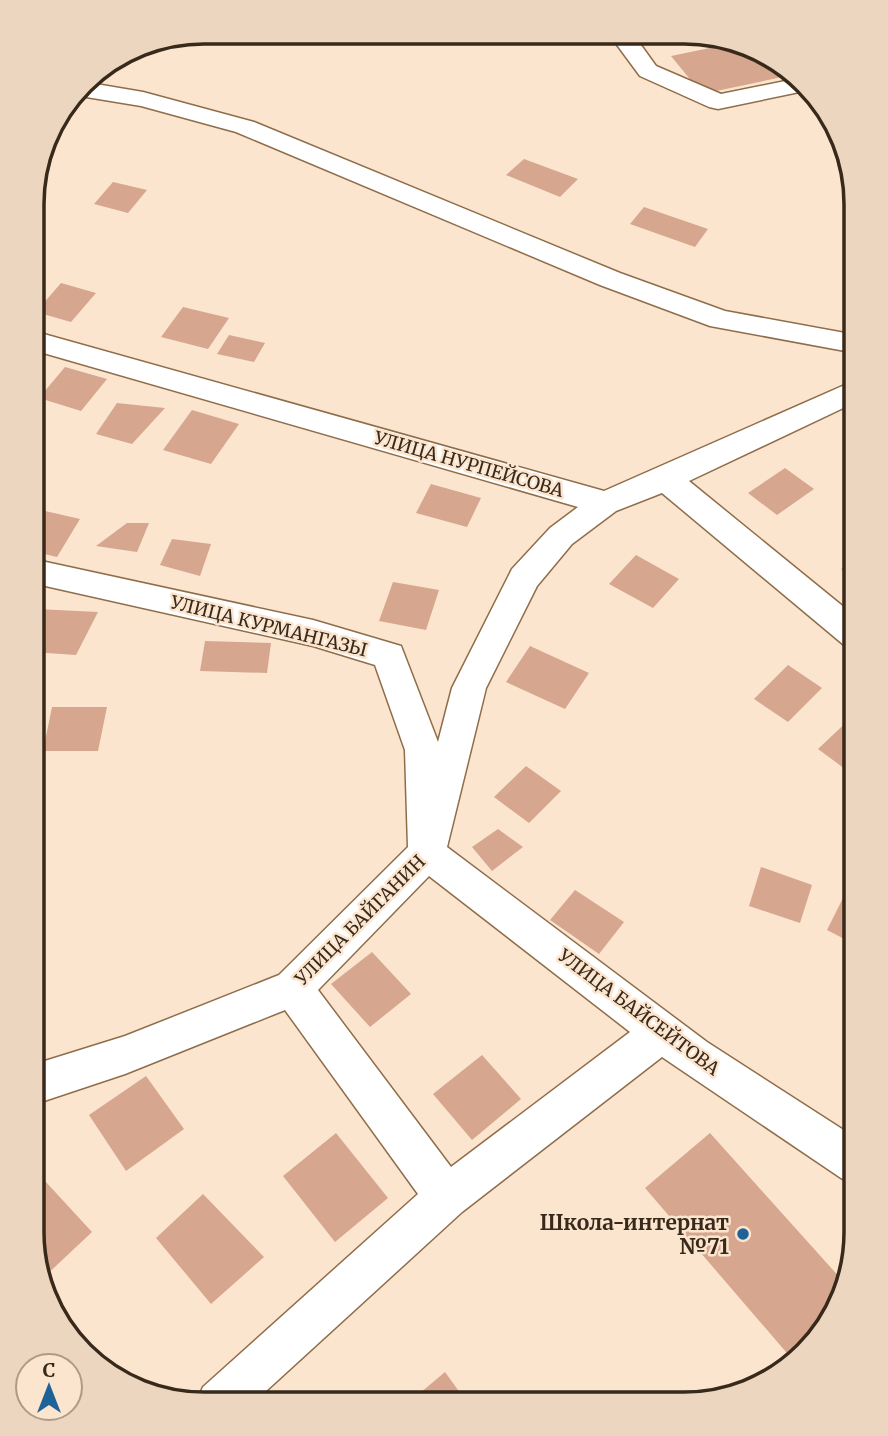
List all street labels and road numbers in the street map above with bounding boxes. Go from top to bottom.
street label: УЛИЦА НУРПЕЙСОВА [371,426,567,502]
street label: УЛИЦА КУРМАНГАЗЫ [167,590,370,662]
street label: УЛИЦА БАЙГАНИН [289,850,430,991]
street label: УЛИЦА БАЙСЕЙТОВА [553,943,724,1080]

